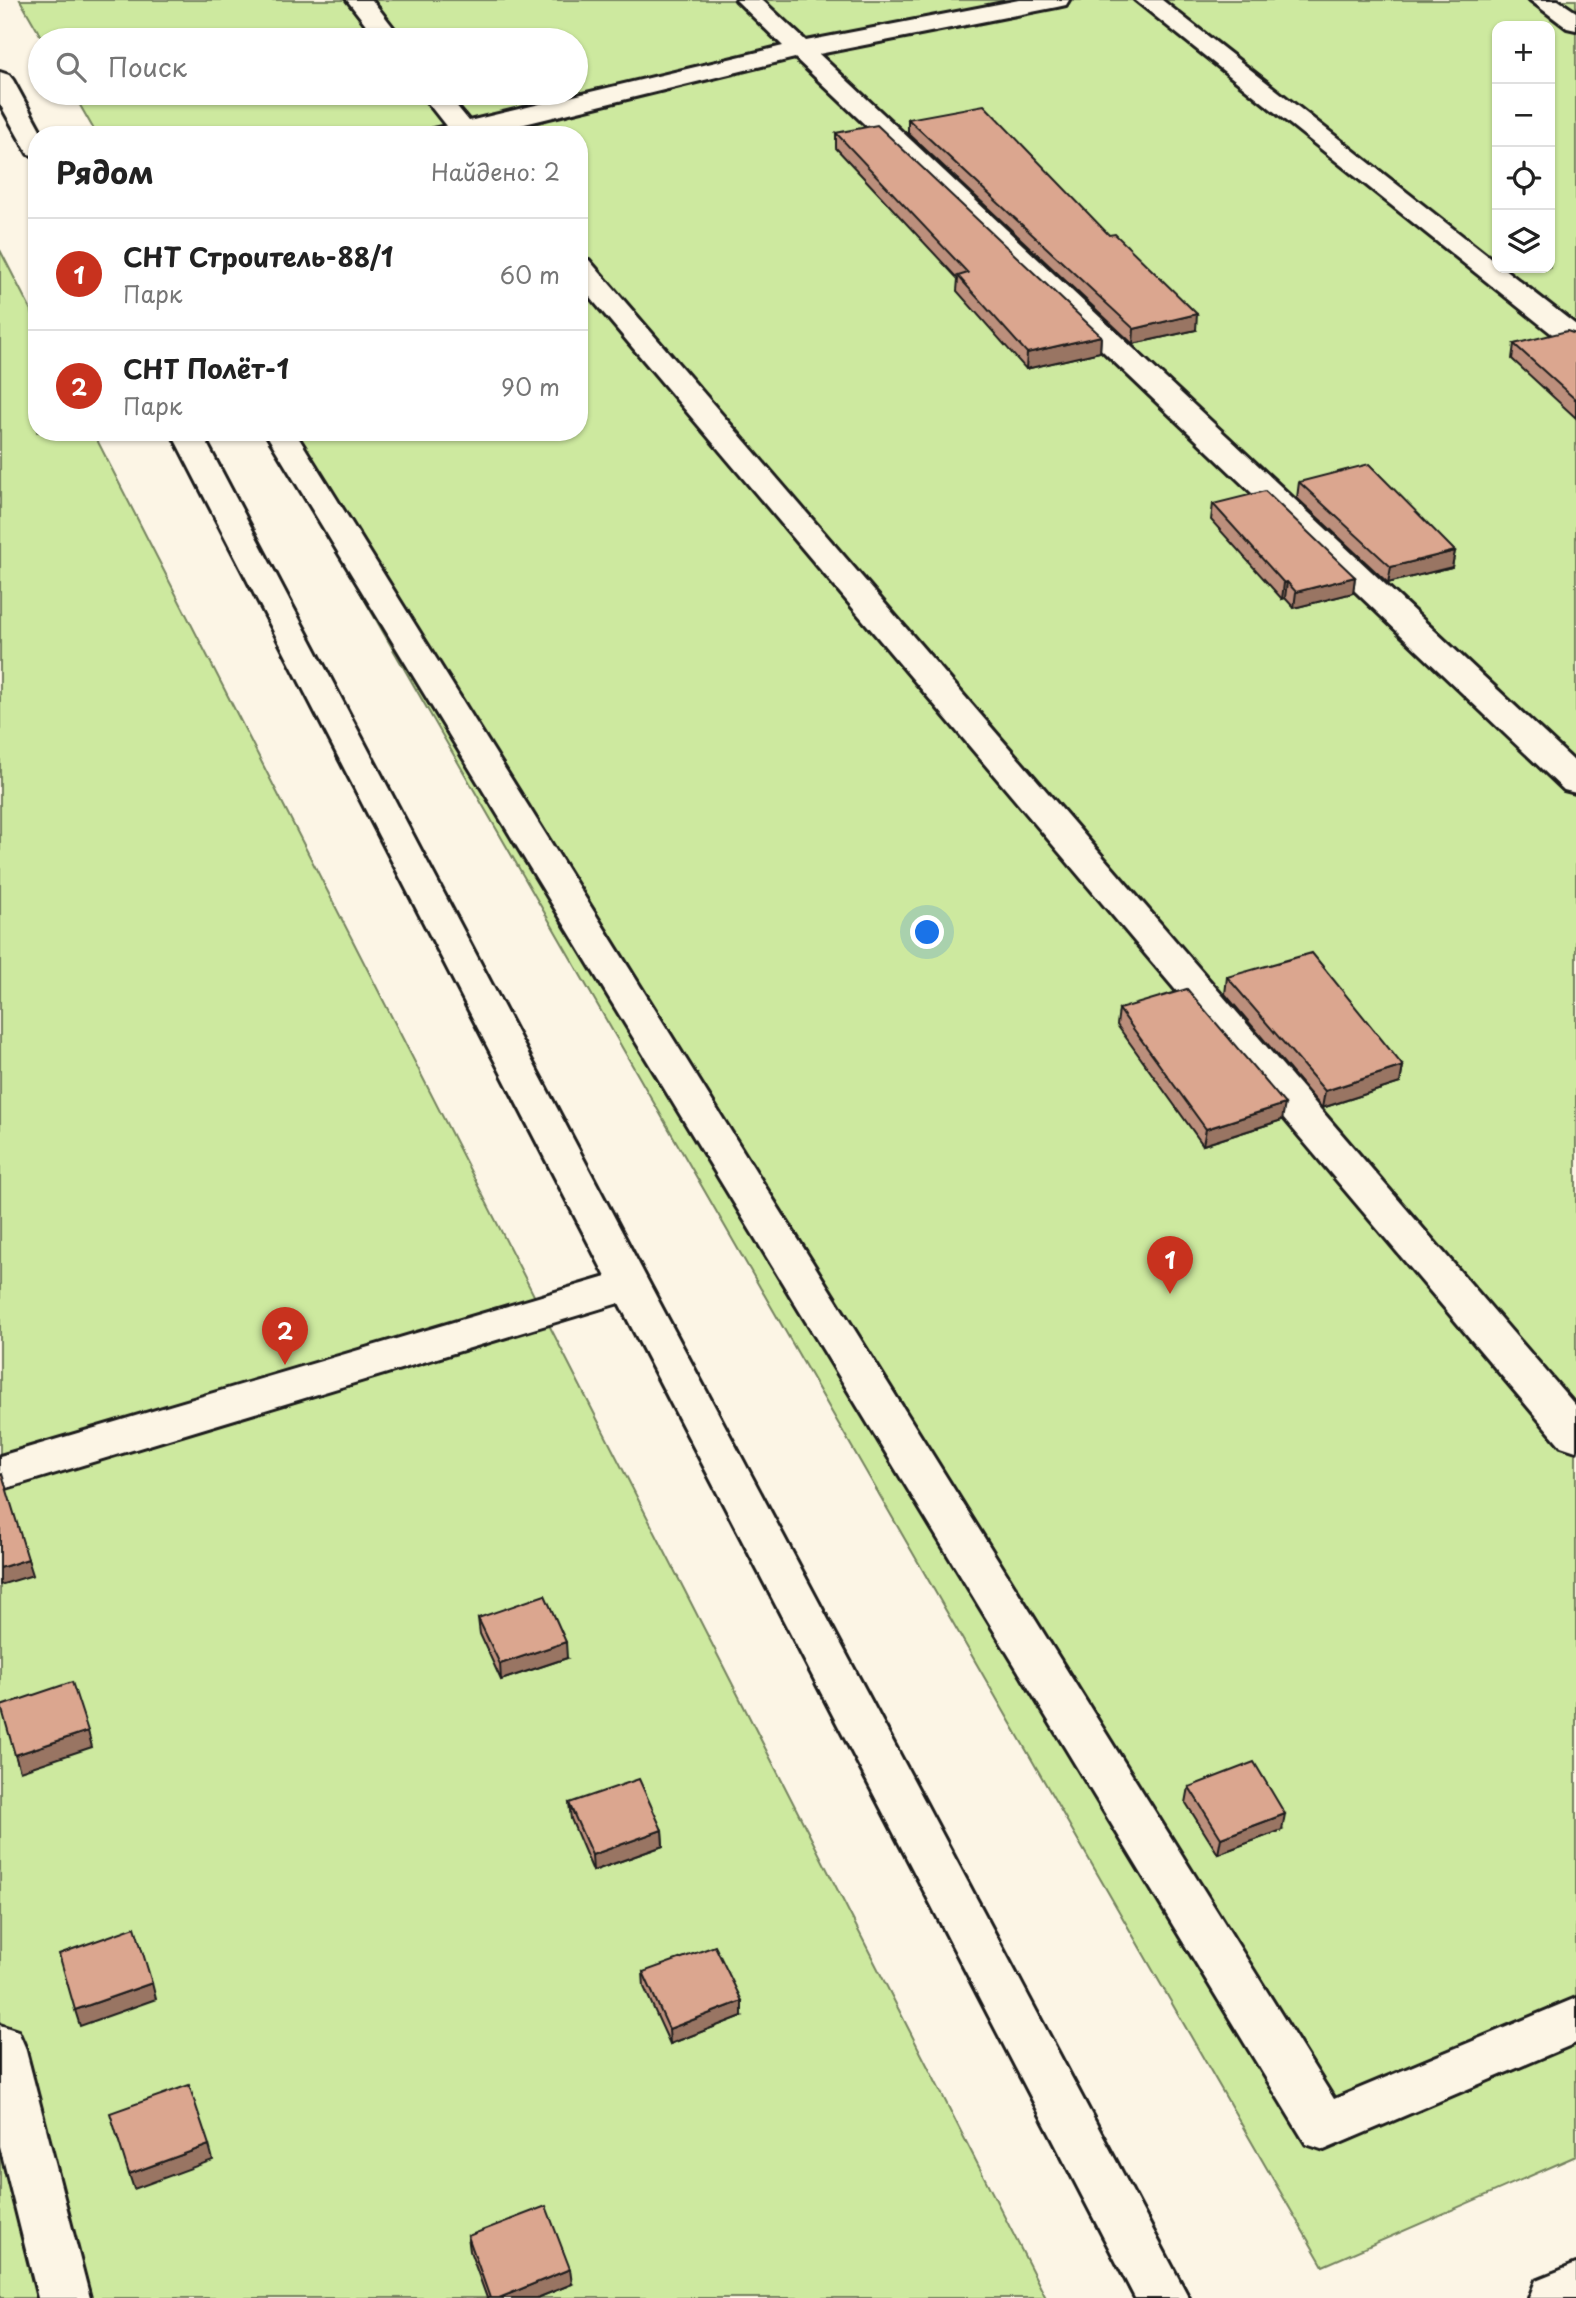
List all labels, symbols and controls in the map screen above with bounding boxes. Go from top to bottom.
map controls [1492,21,1555,273]
button: + [1492,21,1555,84]
search box [28,28,588,105]
text: Поиск [108,47,187,86]
icon: search [52,48,90,86]
button: − [1492,84,1555,147]
button: locate [1492,147,1555,210]
text: Рядом [56,149,154,194]
text: Найдено: 2 [431,154,560,189]
button: layers [1492,210,1555,273]
text: СНТ Строитель-88/1 [123,237,393,276]
text: 1 [74,257,85,292]
text: 60 m [500,257,560,292]
text: Парк [123,276,182,311]
text: СНТ Полёт-1 [123,349,289,388]
text: 2 [71,369,87,404]
text: 90 m [501,369,560,404]
text: Парк [123,388,182,423]
your location [910,915,944,949]
pin: 1 [1147,1236,1193,1294]
pin: 2 [262,1307,308,1365]

